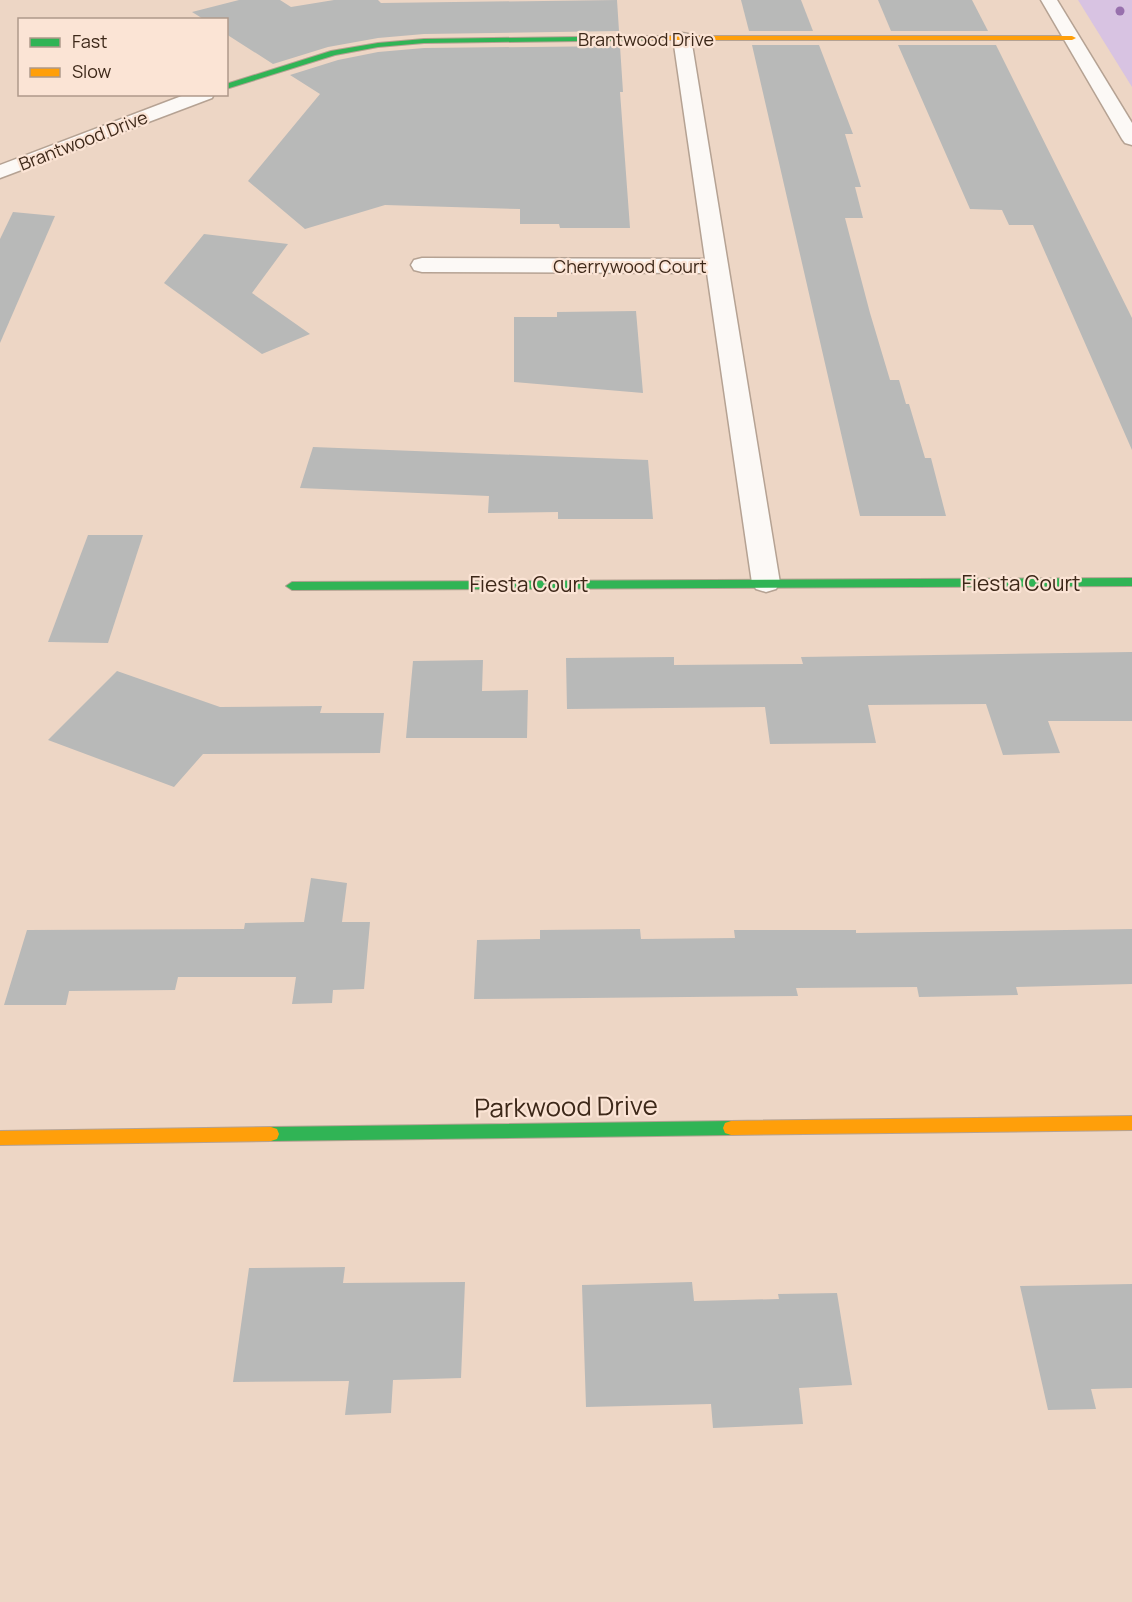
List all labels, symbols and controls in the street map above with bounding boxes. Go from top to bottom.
legend [18,18,228,96]
street label: Brantwood Drive [578,27,714,51]
text: Fast [72,29,107,53]
text: Slow [72,59,112,83]
street label: Brantwood Drive [15,104,151,176]
street label: Cherrywood Court [553,254,707,278]
street label: Fiesta Court [962,569,1080,597]
street label: Fiesta Court [470,570,588,598]
street label: Parkwood Drive [474,1086,658,1126]

